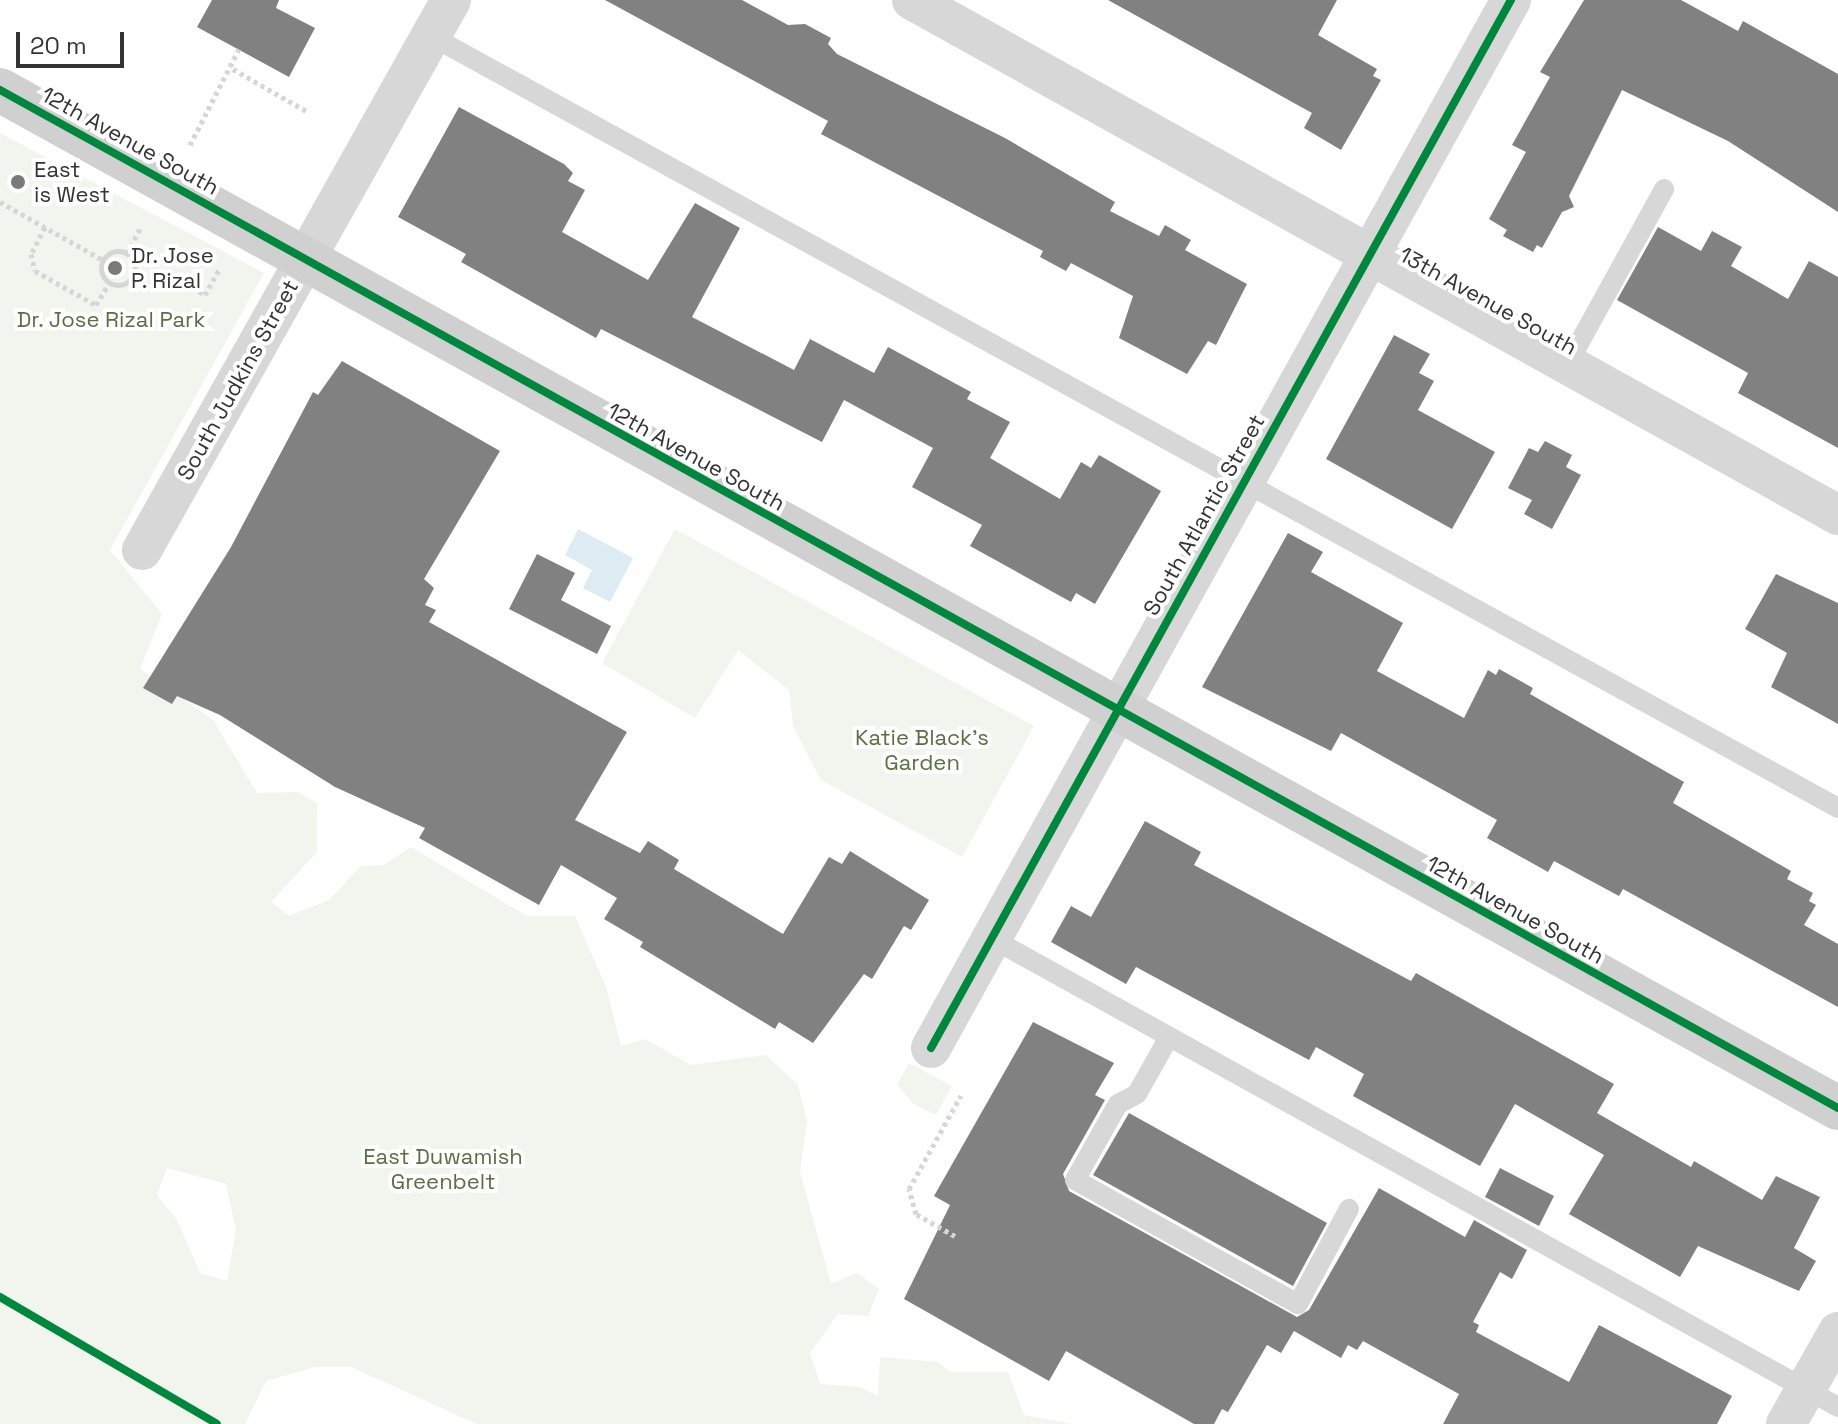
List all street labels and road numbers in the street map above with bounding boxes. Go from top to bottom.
street label: 12th Avenue South [36,81,224,201]
street label: 13th Avenue South [1394,241,1582,361]
street label: South Judkins Street [172,275,304,485]
street label: 12th Avenue South [602,397,790,517]
street label: South Atlantic Street [1138,410,1270,620]
street label: 12th Avenue South [1421,850,1609,970]

